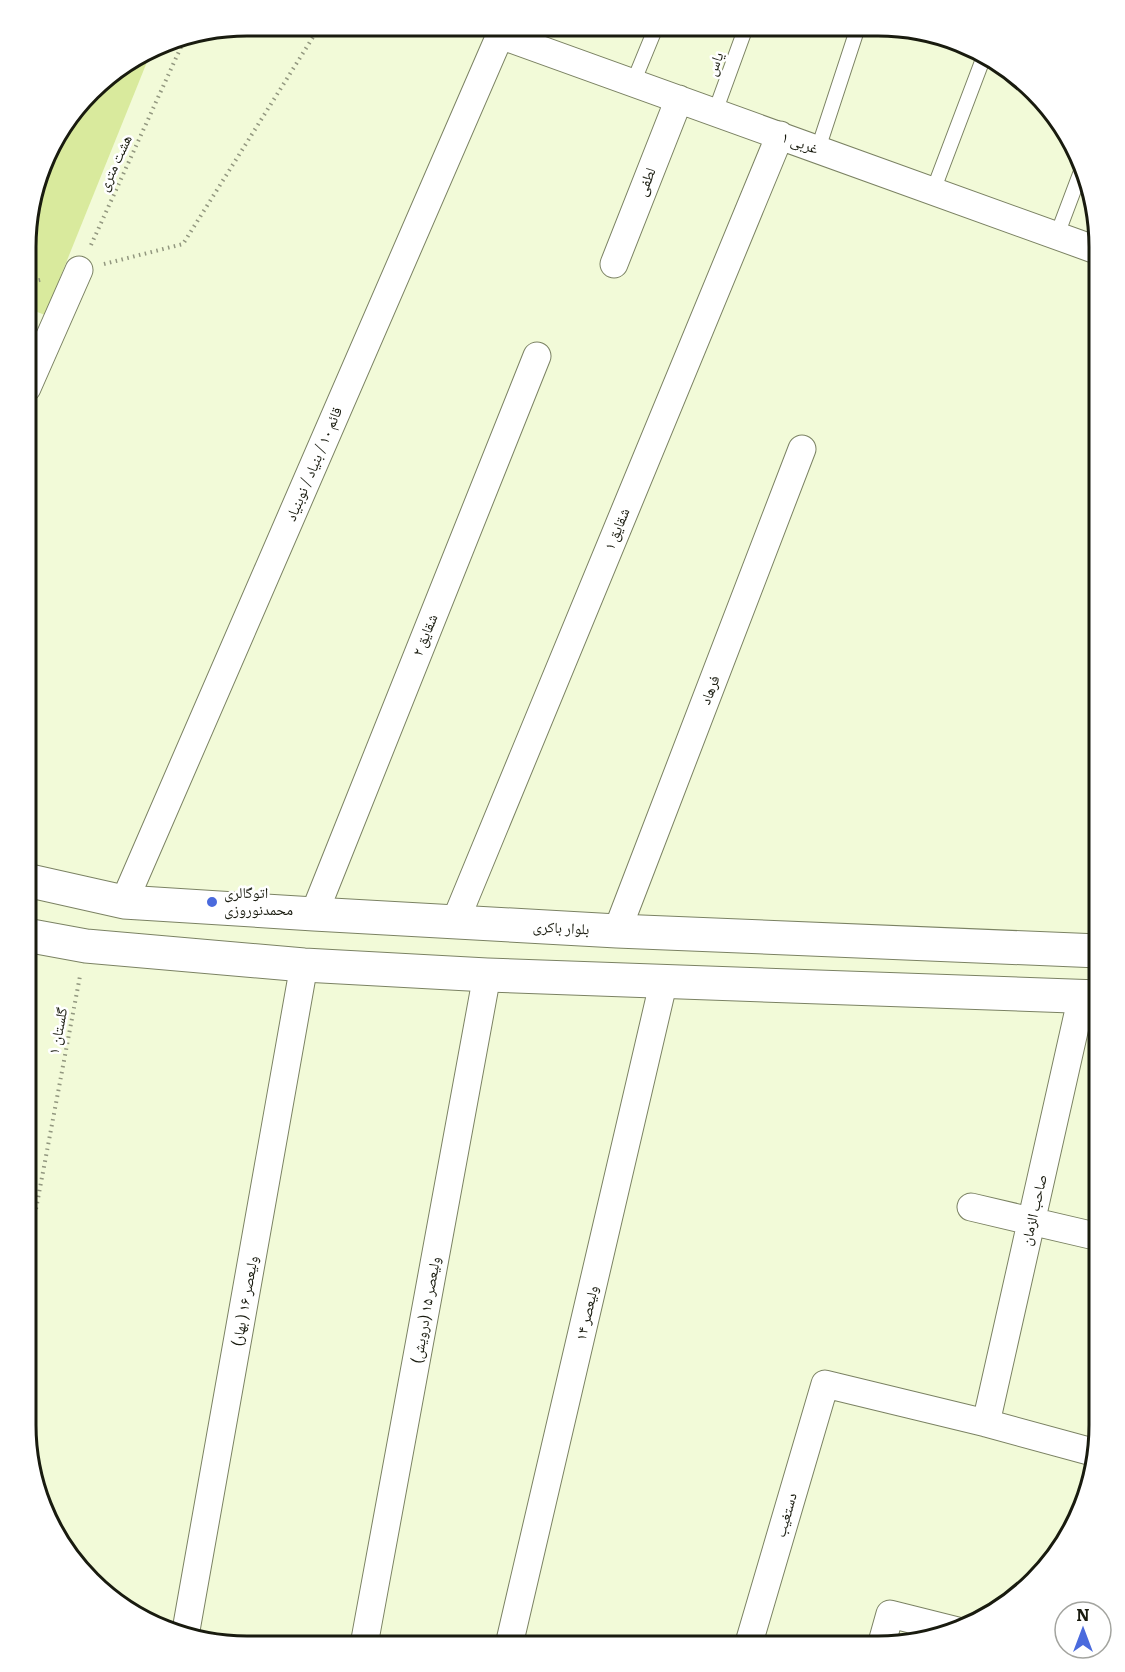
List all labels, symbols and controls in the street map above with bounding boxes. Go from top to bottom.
street label: یاس [699,48,729,79]
street label: ۱ غربی [779,124,823,159]
street label: هشت متری [90,130,137,195]
street label: لطفی [629,164,660,199]
street label: قائم ۱۰ / بنیاد / نوبنیاد [278,403,347,524]
street label: شقایق ۱ [597,504,635,553]
street label: شقایق ۲ [405,610,443,659]
street label: فرهاد [692,671,725,708]
place label: اتوگالری محمدنوروزی [224,880,293,920]
marker: اتوگالری محمدنوروزی [205,895,219,909]
street label: بلوار باکری [532,914,590,939]
street label: گلستان ۱ [41,1005,72,1056]
street label: صاحب الزمان [1013,1172,1052,1248]
street label: ولیعصر ۱۶ ( بهار) [224,1254,263,1348]
street label: ولیعصر ۱۵ (درویش) [404,1254,445,1365]
street label: ولیعصر ۱۴ [568,1283,603,1343]
street label: دستغیب [767,1490,802,1540]
north arrow [1053,1600,1113,1660]
text: N [1076,1602,1090,1626]

